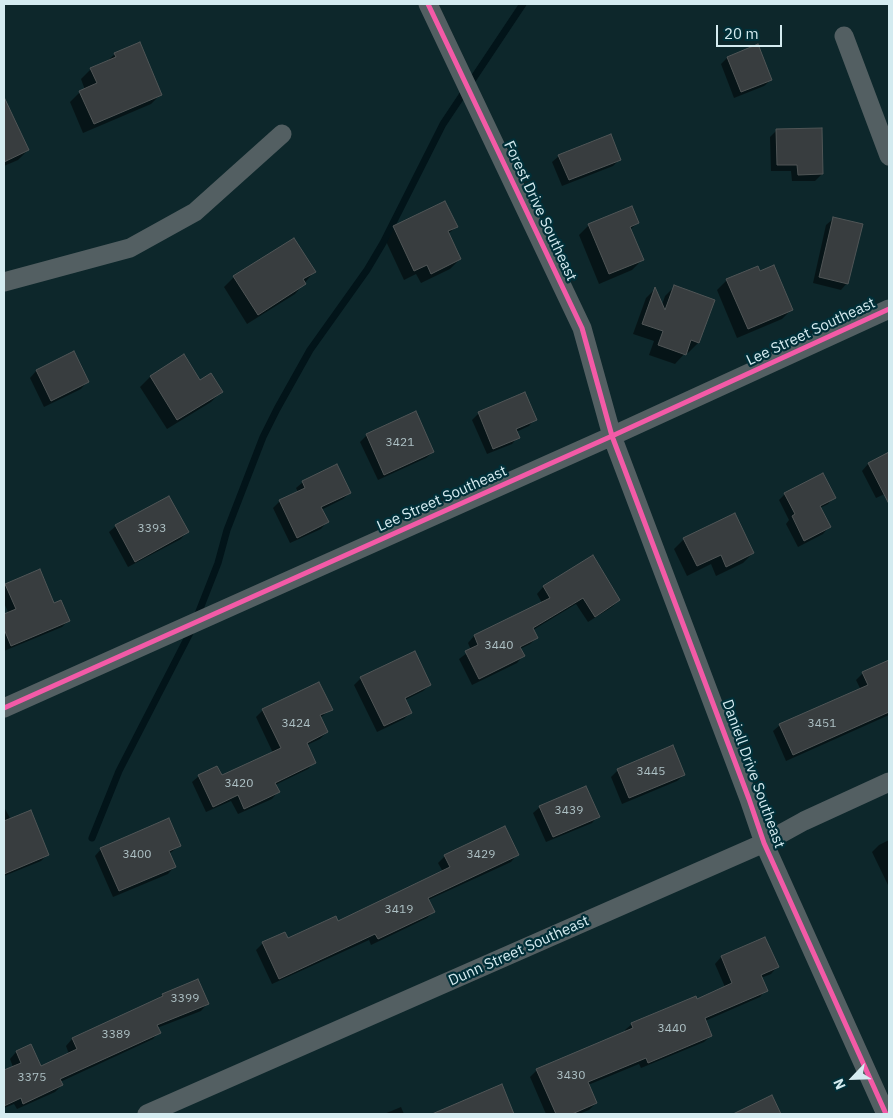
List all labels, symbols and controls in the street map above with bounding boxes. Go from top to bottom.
scale bar [718,15,784,47]
text: 20 m [724,24,759,43]
street label: Forest Drive Southeast [500,138,580,284]
street label: Lee Street Southeast [744,294,878,370]
house number: 3421 [386,436,414,450]
street label: Lee Street Southeast [374,462,510,536]
house number: 3393 [138,522,166,536]
house number: 3440 [485,639,513,653]
street label: Daniell Drive Southeast [718,697,788,851]
house number: 3424 [282,717,310,731]
house number: 3451 [808,717,836,731]
house number: 3445 [637,765,665,779]
house number: 3420 [225,777,253,791]
house number: 3439 [555,804,583,818]
house number: 3400 [123,848,151,862]
house number: 3429 [467,848,495,862]
house number: 3419 [385,903,413,917]
street label: Dunn Street Southeast [446,912,592,990]
house number: 3399 [171,992,199,1006]
house number: 3440 [658,1022,686,1036]
house number: 3389 [102,1028,130,1042]
north arrow [828,1053,878,1103]
house number: 3430 [557,1069,585,1083]
house number: 3375 [18,1071,46,1085]
text: N [829,1076,850,1092]

